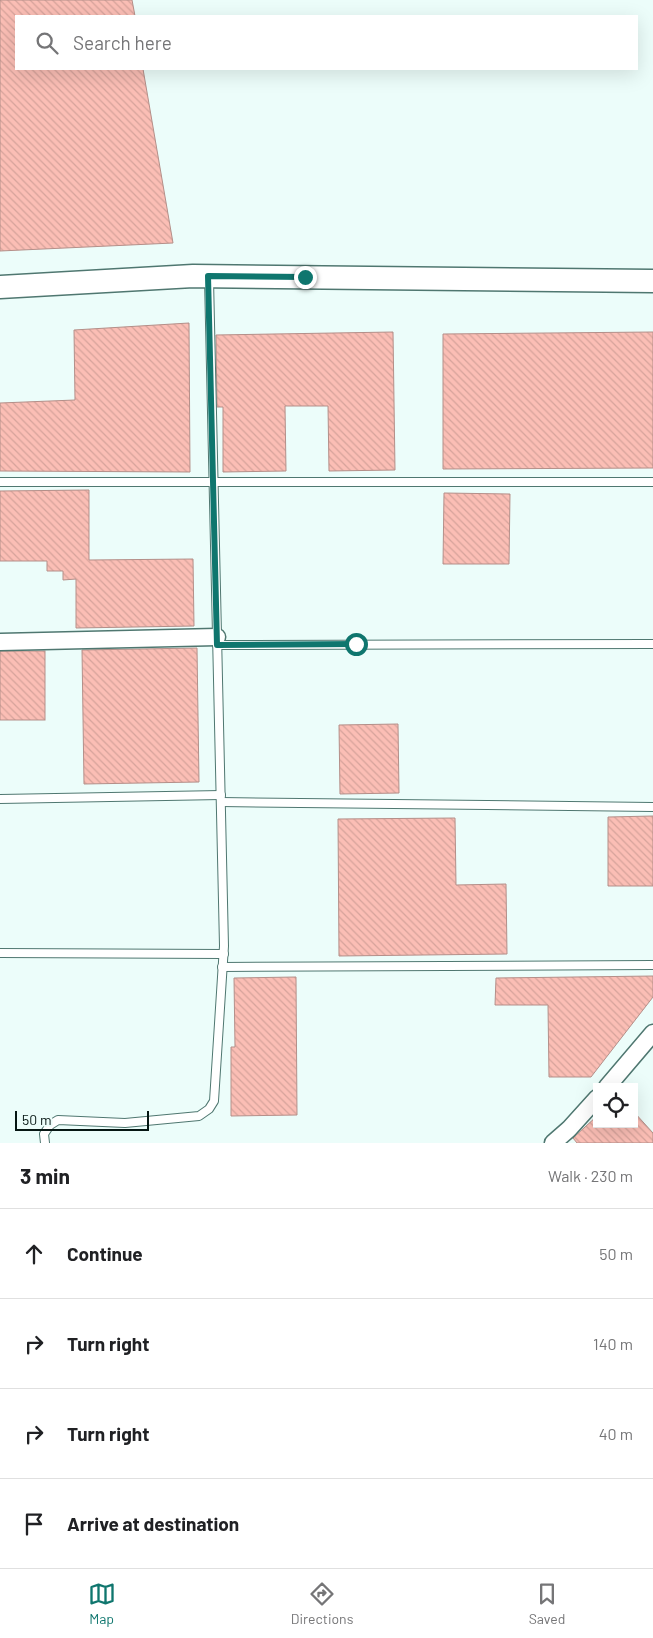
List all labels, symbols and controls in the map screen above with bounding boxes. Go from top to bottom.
search box [15,15,638,70]
icon: search [33,29,61,57]
text: Search here [73,31,172,54]
route end [294,266,317,289]
route start [345,633,368,656]
map controls [593,1083,638,1128]
button: locate [593,1083,638,1128]
scale bar [15,1108,149,1131]
text: 50 m [22,1111,51,1128]
text: 3 min [20,1163,70,1188]
text: Walk · 230 m [548,1166,633,1185]
icon: ahead [20,1240,48,1268]
text: Continue [67,1242,143,1265]
text: 50 m [599,1244,633,1263]
icon: right [20,1330,48,1358]
text: Turn right [67,1332,149,1355]
text: 140 m [593,1334,633,1353]
icon: right [20,1420,48,1448]
text: Turn right [67,1422,149,1445]
text: 40 m [599,1424,633,1443]
icon: arrive [20,1510,48,1538]
text: Arrive at destination [67,1512,239,1535]
tab: Map [88,1580,116,1627]
tab: Directions [291,1580,353,1627]
tab: Saved [529,1580,565,1627]

